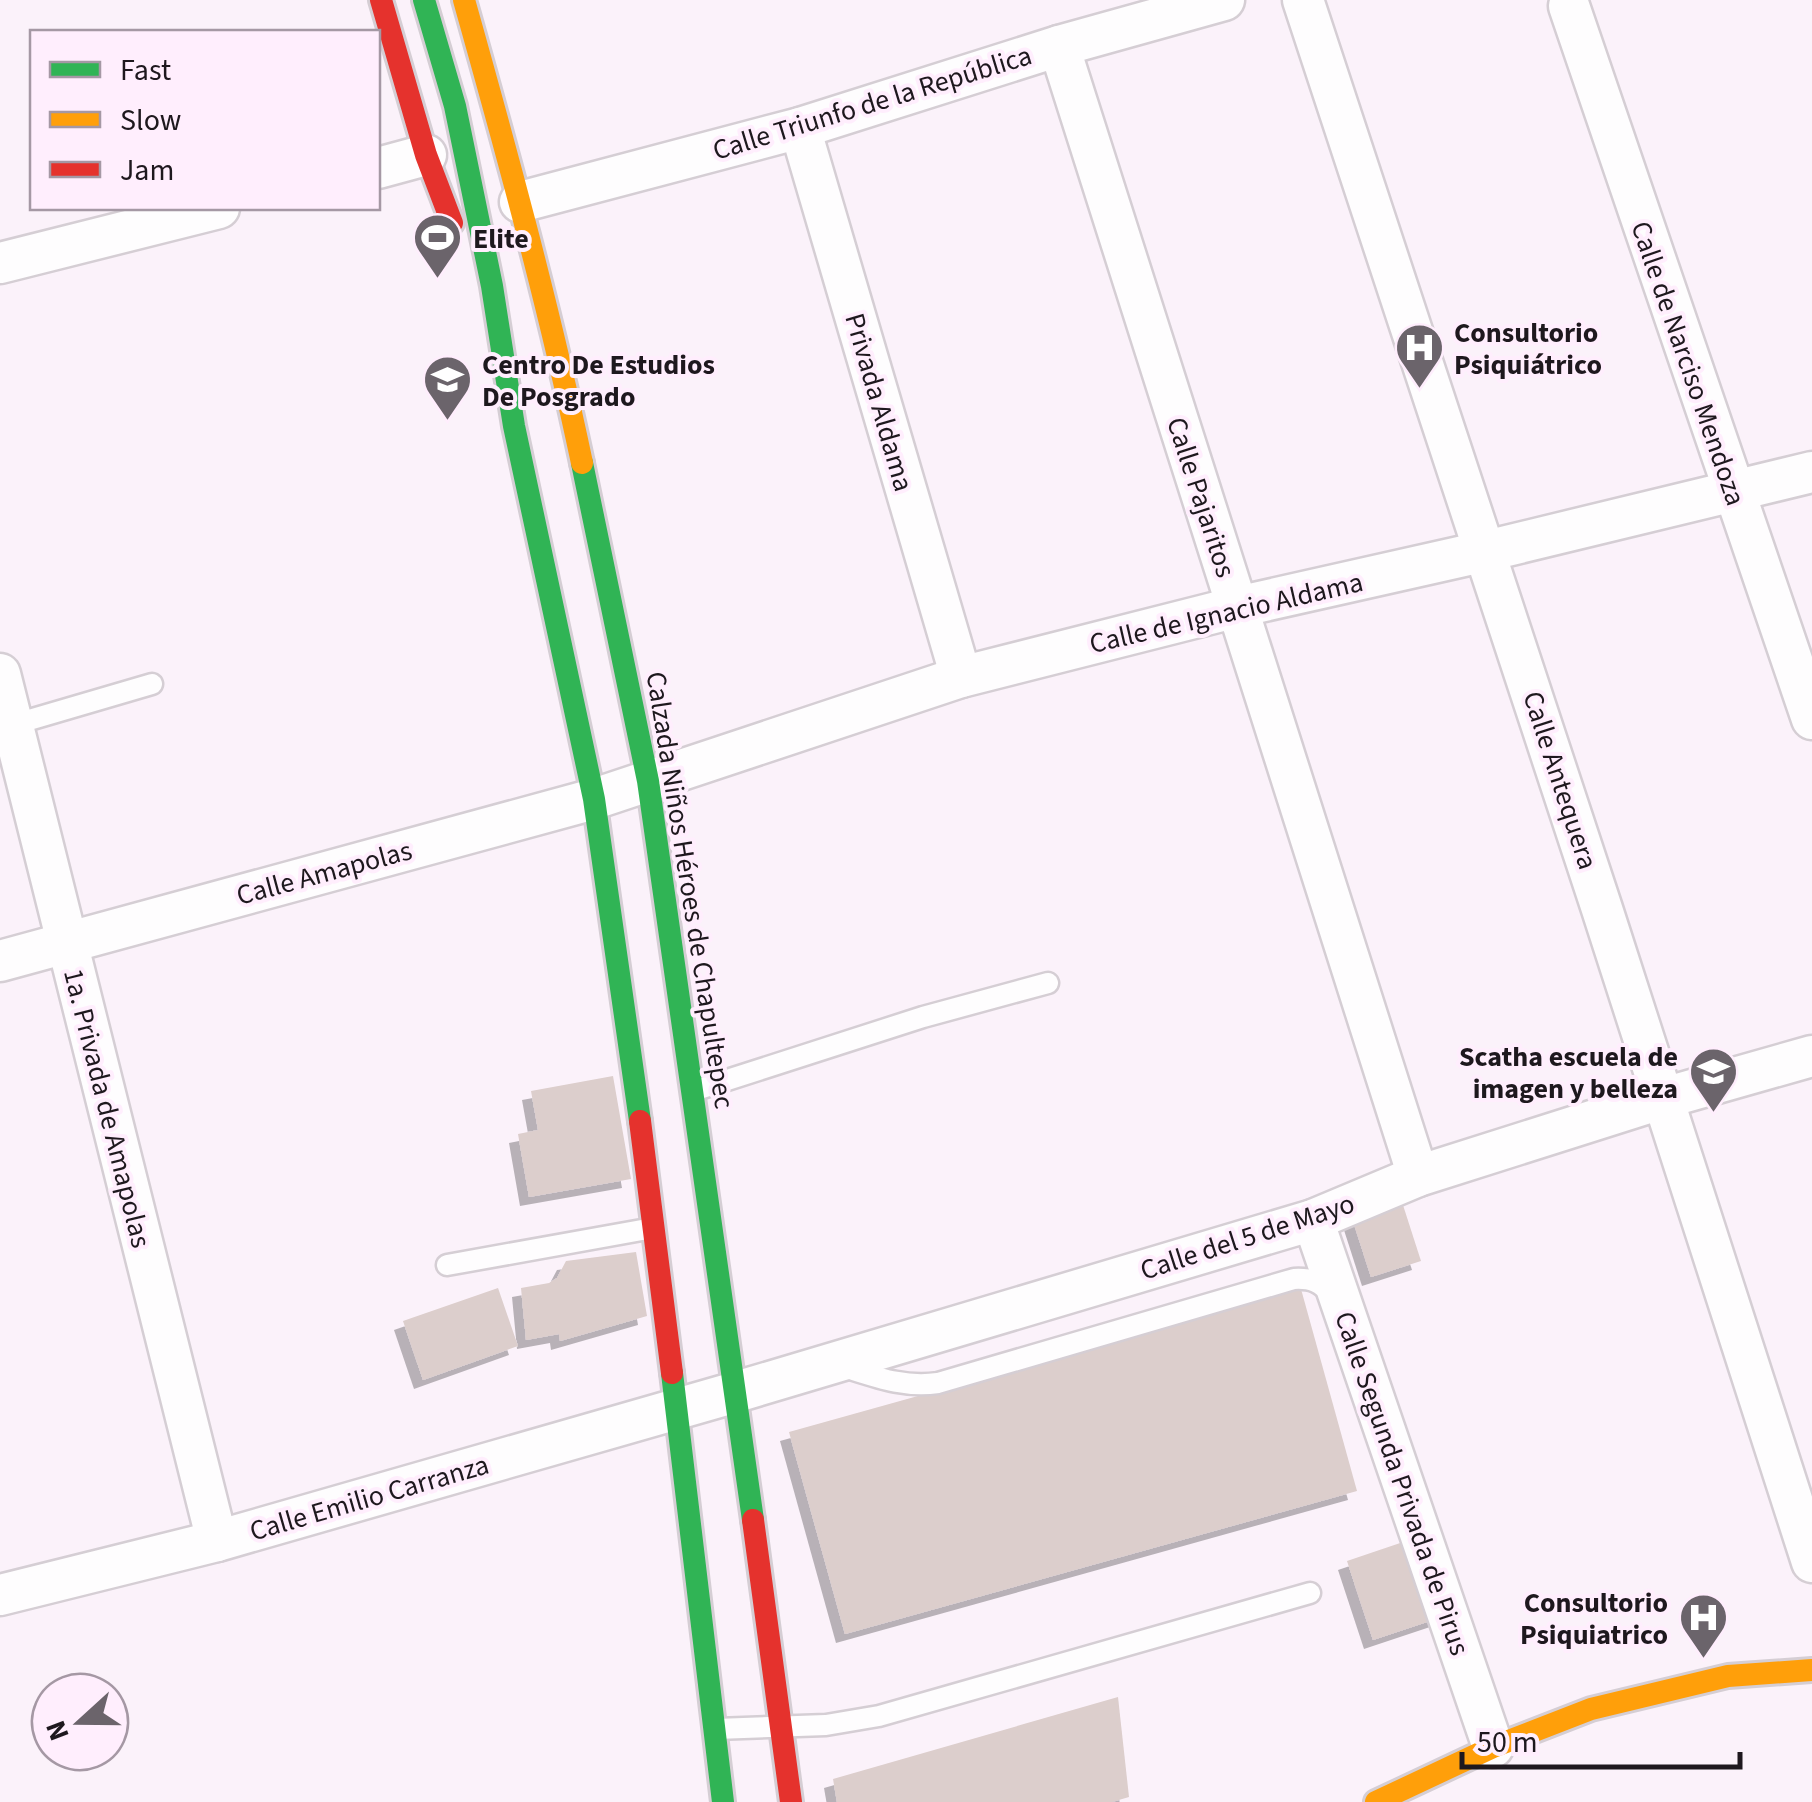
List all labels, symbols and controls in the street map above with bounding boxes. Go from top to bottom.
legend [30,30,380,210]
street label: Calle Triunfo de la República [708,35,1037,171]
text: Fast [120,49,171,92]
text: Slow [120,99,181,142]
text: Jam [120,149,174,192]
sports icon: Elite [412,212,464,280]
street label: Calle de Narciso Mendoza [1621,216,1756,511]
place label: Elite [473,219,529,259]
street label: Privada Aldama [835,308,924,496]
place label: Consultorio Psiquiátrico [1454,313,1602,385]
hospital icon: Consultorio Psiquiátrico [1393,322,1445,390]
place label: Centro De Estudios De Posgrado [482,345,715,417]
school or university icon: Centro De Estudios De Posgrado [421,354,473,422]
street label: Calle Pajaritos [1156,412,1246,583]
street label: Calle de Ignacio Aldama [1086,562,1367,664]
street label: Calzada Niños Héroes de Chapultepec [636,669,744,1112]
street label: Calle Antequera [1512,686,1608,875]
street label: Calle Amapolas [232,830,416,916]
street label: 1a. Privada de Amapolas [53,965,161,1252]
place label: Scatha escuela de imagen y belleza [1459,1037,1678,1109]
school or university icon: Scatha escuela de imagen y belleza [1687,1046,1739,1114]
street label: Calle del 5 de Mayo [1135,1183,1360,1290]
street label: Calle Segunda Privada de Pirus [1324,1306,1480,1661]
street label: Calle Emilio Carranza [245,1445,494,1551]
place label: Consultorio Psiquiatrico [1520,1583,1668,1655]
hospital icon: Consultorio Psiquiatrico [1677,1592,1729,1660]
north arrow [30,1672,130,1772]
scale bar [1462,1707,1740,1769]
text: N [36,1715,80,1746]
text: 50 m [1477,1721,1538,1764]

